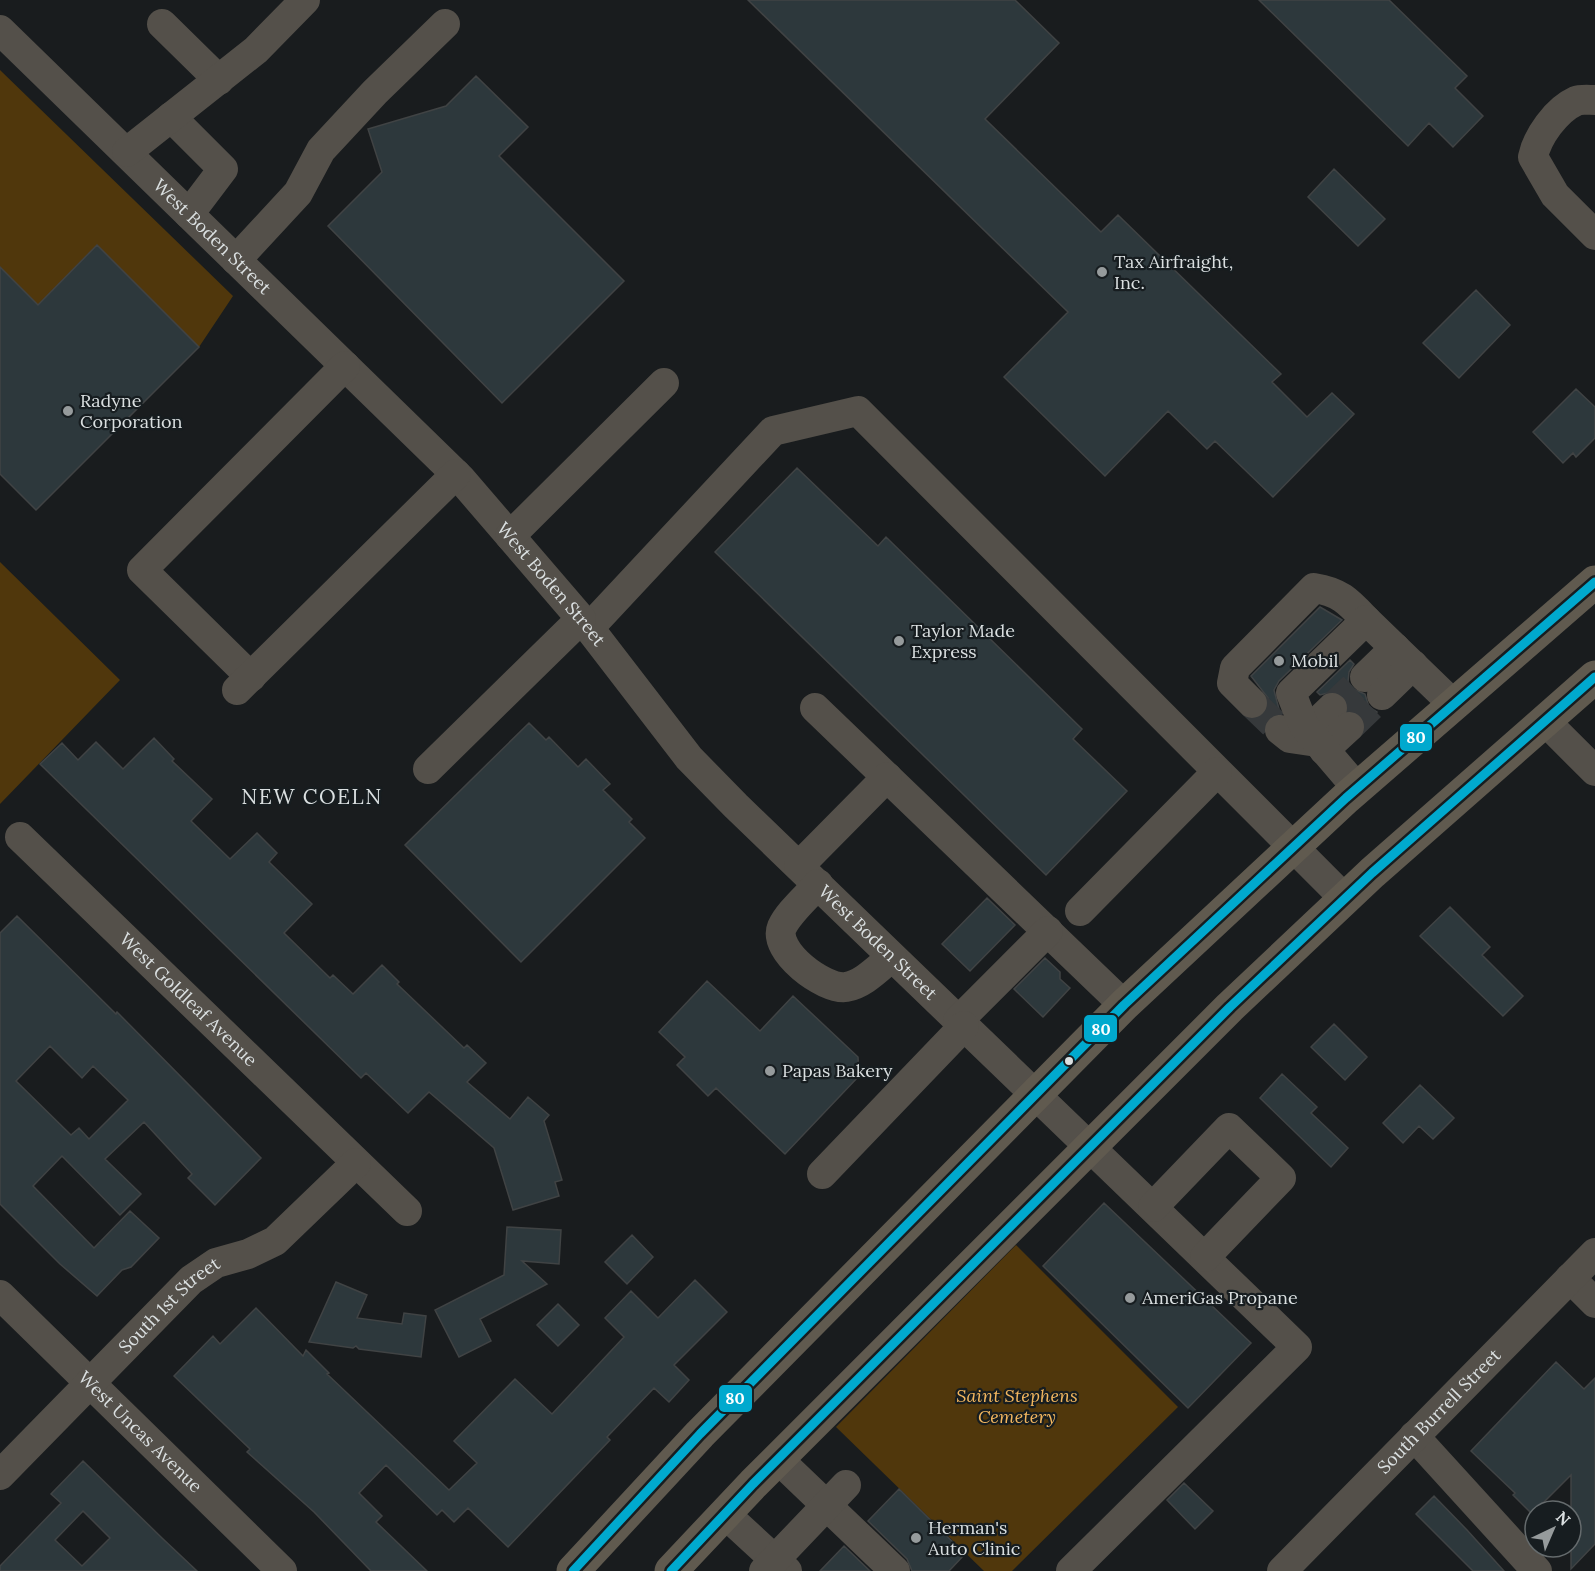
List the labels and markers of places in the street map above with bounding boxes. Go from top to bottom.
place label: Tax Airfraight, Inc. [1114,250,1233,294]
marker: Tax Airfraight, Inc. [1095,265,1109,279]
place label: Radyne Corporation [80,389,183,433]
marker: Radyne Corporation [61,404,75,418]
place label: Taylor Made Express [911,619,1015,663]
marker: Taylor Made Express [892,634,906,648]
place label: Mobil [1291,649,1338,672]
marker: Mobil [1272,654,1286,668]
unlabelled marker [1063,1055,1075,1067]
place label: Papas Bakery [782,1059,893,1082]
marker: Papas Bakery [763,1064,777,1078]
place label: AmeriGas Propane [1141,1286,1298,1309]
marker: AmeriGas Propane [1123,1291,1137,1305]
place label: Herman's Auto Clinic [927,1516,1020,1560]
marker: Herman's Auto Clinic [909,1531,923,1545]

